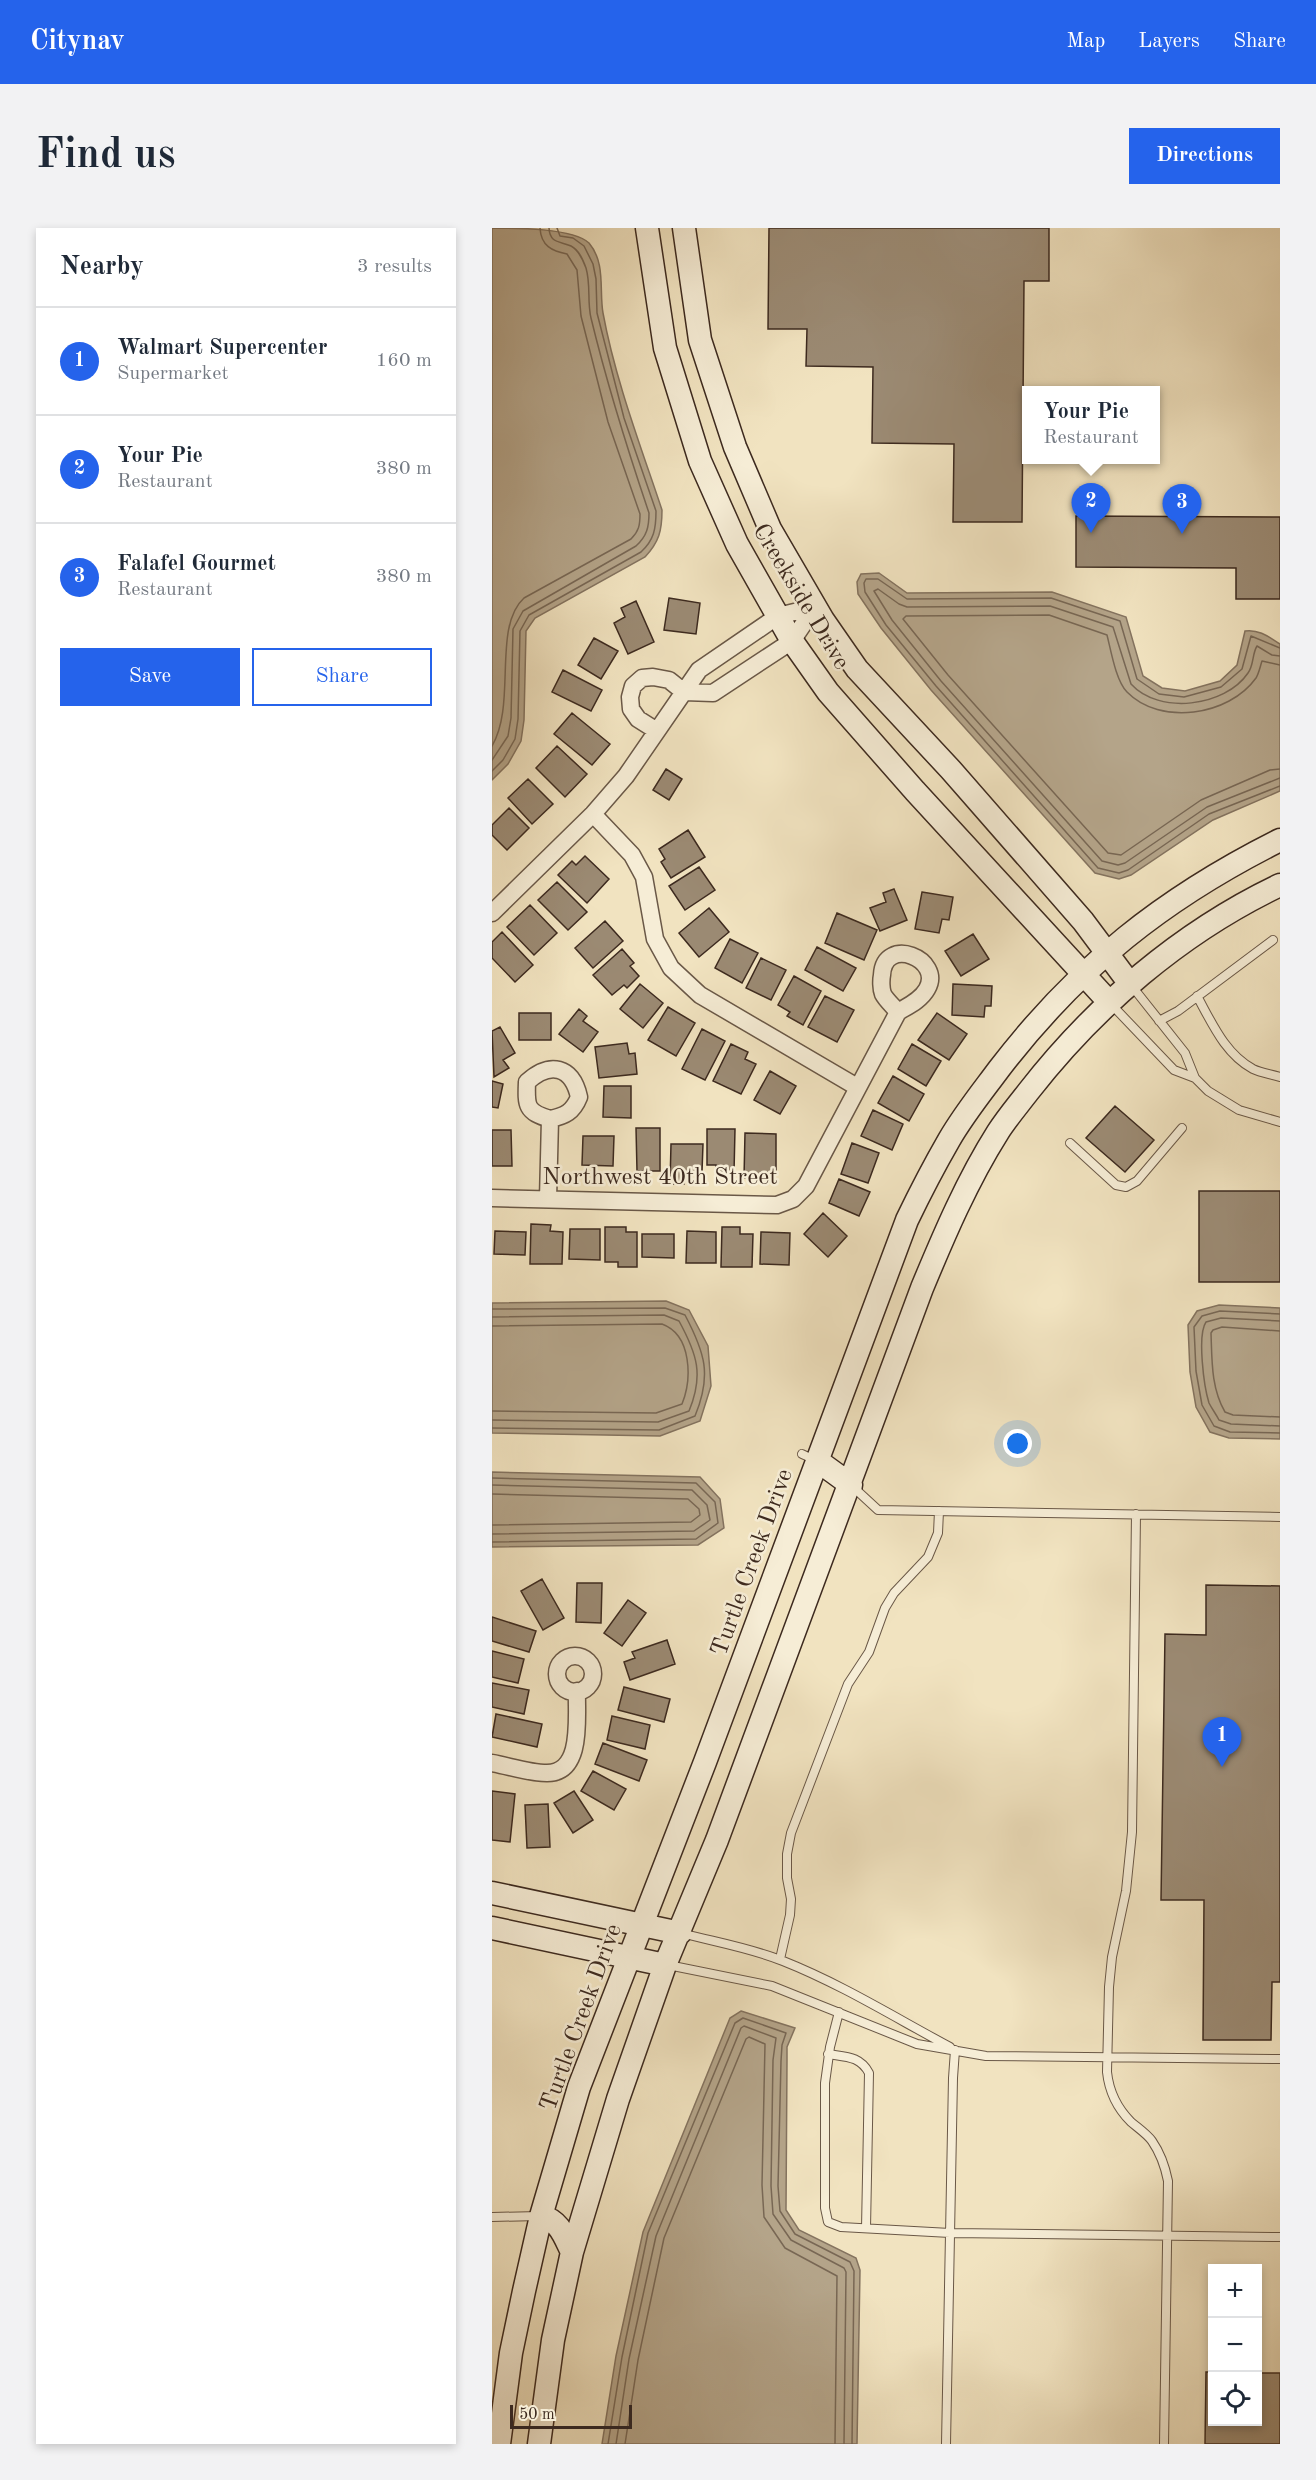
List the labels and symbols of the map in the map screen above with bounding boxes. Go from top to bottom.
pin: 2 [1072,484,1110,533]
pin: 3 [1162,484,1202,534]
street label: Creekside Drive [747,520,853,674]
street label: Northwest 40th Street [542,1166,778,1190]
your location [1003,1429,1032,1458]
street label: Turtle Creek Drive [708,1466,798,1659]
pin: 1 [1202,1718,1242,1767]
street label: Turtle Creek Drive [537,1921,627,2114]
scale bar [510,2402,632,2430]

